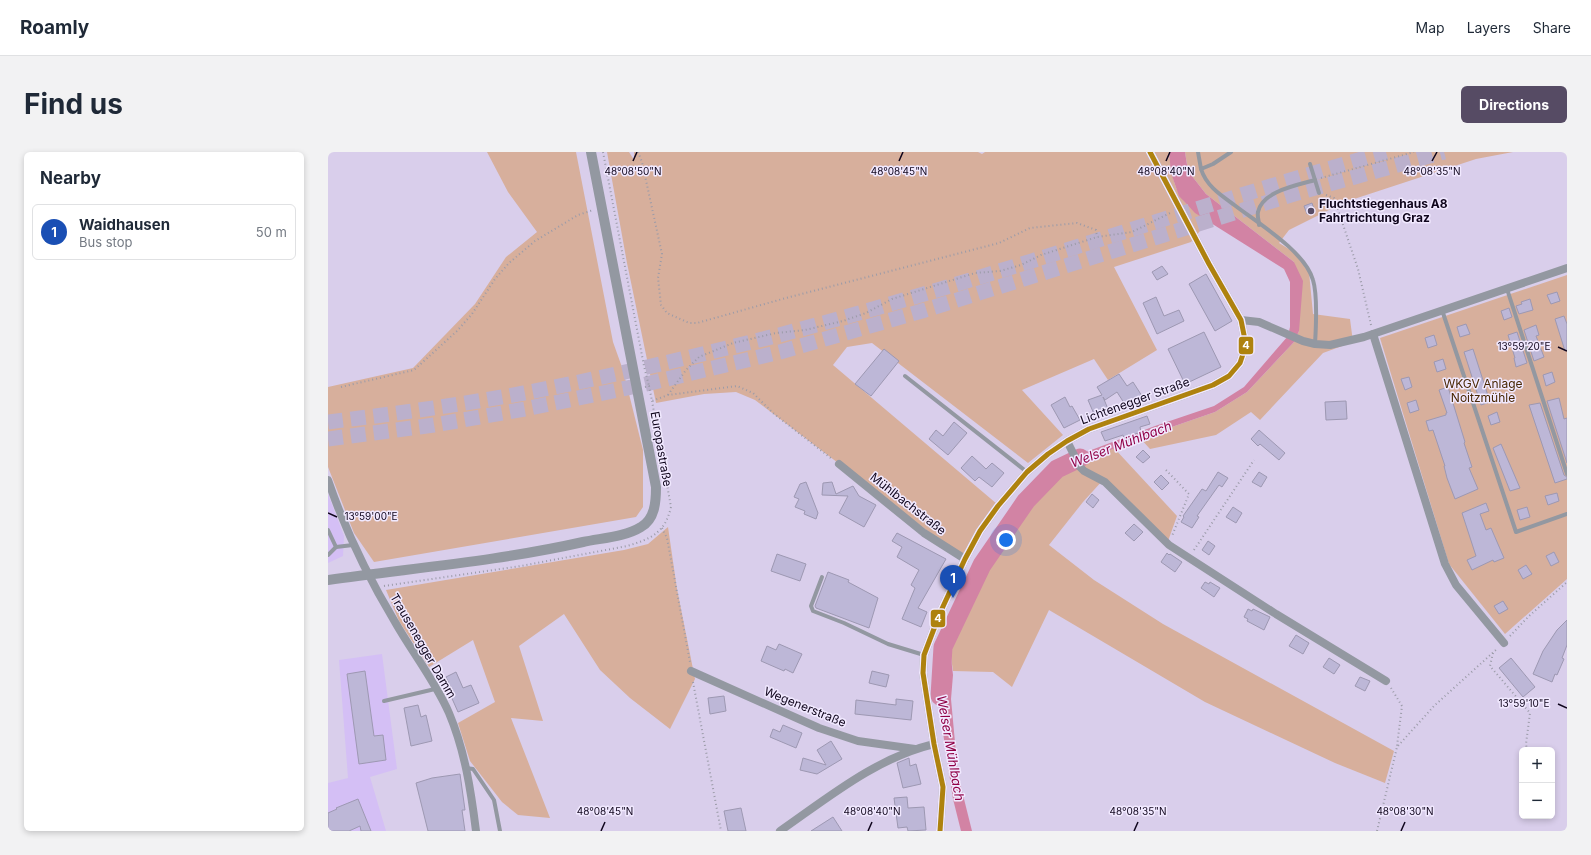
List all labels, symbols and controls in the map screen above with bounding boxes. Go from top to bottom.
text: Roamly [20,16,89,39]
text: Map [1416,19,1445,36]
text: Layers [1467,19,1511,36]
text: Share [1533,19,1571,36]
button: Directions [1461,86,1567,123]
text: Find us [24,87,123,121]
text: 48°08'50"N [604,165,662,177]
text: 48°08'45"N [871,165,927,177]
text: 48°08'40"N [1138,165,1194,177]
text: 48°08'35"N [1404,165,1461,177]
text: Nearby [40,168,101,188]
place label: Fluchtstiegenhaus A8 Fahrtrichtung Graz [1319,196,1448,225]
marker: Fluchtstiegenhaus A8 Fahrtrichtung Graz [1306,206,1316,216]
text: Waidhausen [79,215,170,234]
text: 1 [51,224,57,240]
text: 50 m [256,224,287,240]
text: Bus stop [79,234,132,250]
line badge: 4 [1238,336,1254,355]
text: 4 [1242,338,1250,352]
text: 13°59'20"E [1497,340,1551,352]
street label: Lichtenegger Straße [1078,374,1192,427]
park label: WKGV Anlage Noitzmühle [1443,376,1523,405]
street label: Europastraße [648,410,675,488]
water label: Welser Mühlbach [1068,417,1174,471]
street label: Mühlbachstraße [867,469,949,538]
text: 13°59'00"E [344,510,398,522]
your location [996,530,1016,550]
pin: 1 [940,565,966,598]
street label: Trausenegger Damm [387,591,460,701]
line badge: 4 [930,609,946,628]
text: 4 [934,611,942,625]
street label: Wegenerstraße [762,683,848,730]
water label: Welser Mühlbach [934,694,968,802]
text: 13°59'10"E [1499,697,1549,709]
map controls [1519,747,1555,819]
button: + [1519,747,1555,783]
button: − [1519,783,1555,819]
text: 48°08'45"N [577,805,633,817]
text: 48°08'40"N [844,805,900,817]
text: 48°08'35"N [1110,805,1167,817]
text: 48°08'30"N [1376,805,1434,817]

